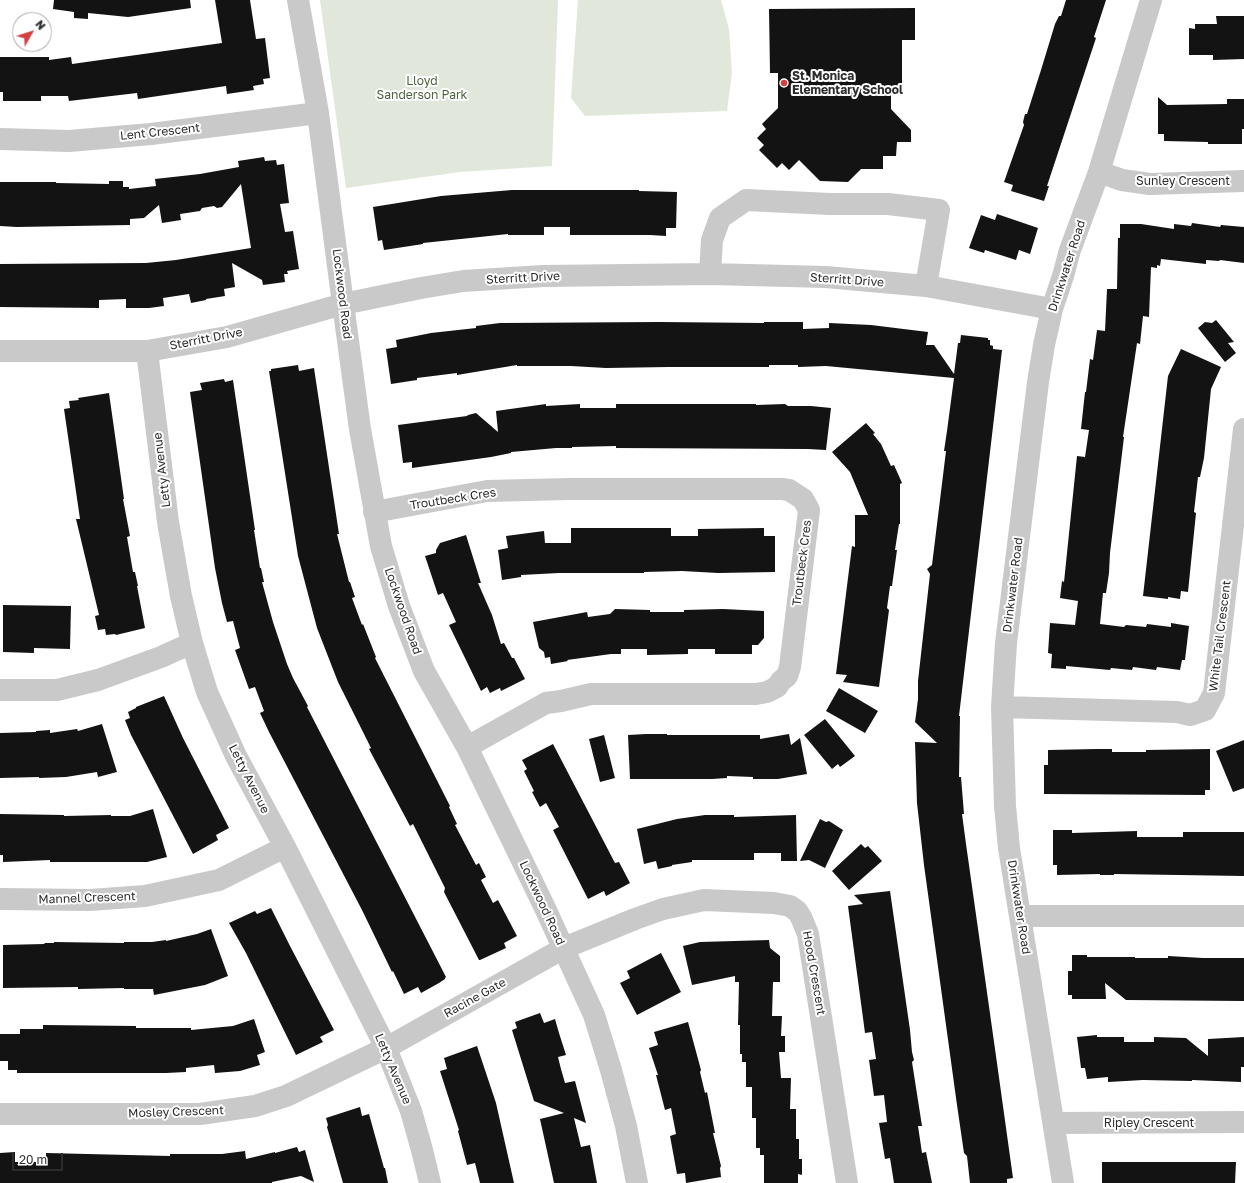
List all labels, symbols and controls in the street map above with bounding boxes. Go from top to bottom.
north arrow [12,12,52,52]
text: N [33,17,49,32]
place label: St. Monica Elementary School [792,69,903,97]
park label: Lloyd Sanderson Park [377,74,467,102]
marker: St. Monica Elementary School [779,78,789,88]
street label: Lent Crescent [119,121,201,143]
street label: Sunley Crescent [1136,174,1230,188]
street label: Drinkwater Road [1045,218,1089,314]
street label: Lockwood Road [329,248,355,340]
street label: Sterritt Drive [486,269,560,287]
street label: Sterritt Drive [810,270,884,290]
street label: Sterritt Drive [168,325,244,353]
street label: Letty Avenue [150,432,174,508]
street label: Troutbeck Cres [409,485,497,513]
street label: Troutbeck Cres [790,519,814,607]
street label: Drinkwater Road [1000,537,1026,633]
street label: Lockwood Road [381,566,425,656]
street label: White Tail Crescent [1206,580,1234,692]
street label: Letty Avenue [225,742,273,816]
street label: Lockwood Road [516,859,568,947]
street label: Drinkwater Road [1004,859,1034,955]
street label: Mannel Crescent [38,889,136,907]
street label: Hood Crescent [799,930,829,1016]
street label: Racine Gate [441,975,509,1021]
street label: Letty Avenue [372,1031,414,1107]
street label: Mosley Crescent [128,1103,224,1121]
street label: Ripley Crescent [1104,1116,1194,1130]
scale bar [14,1145,65,1171]
text: 20 m [19,1152,47,1167]

